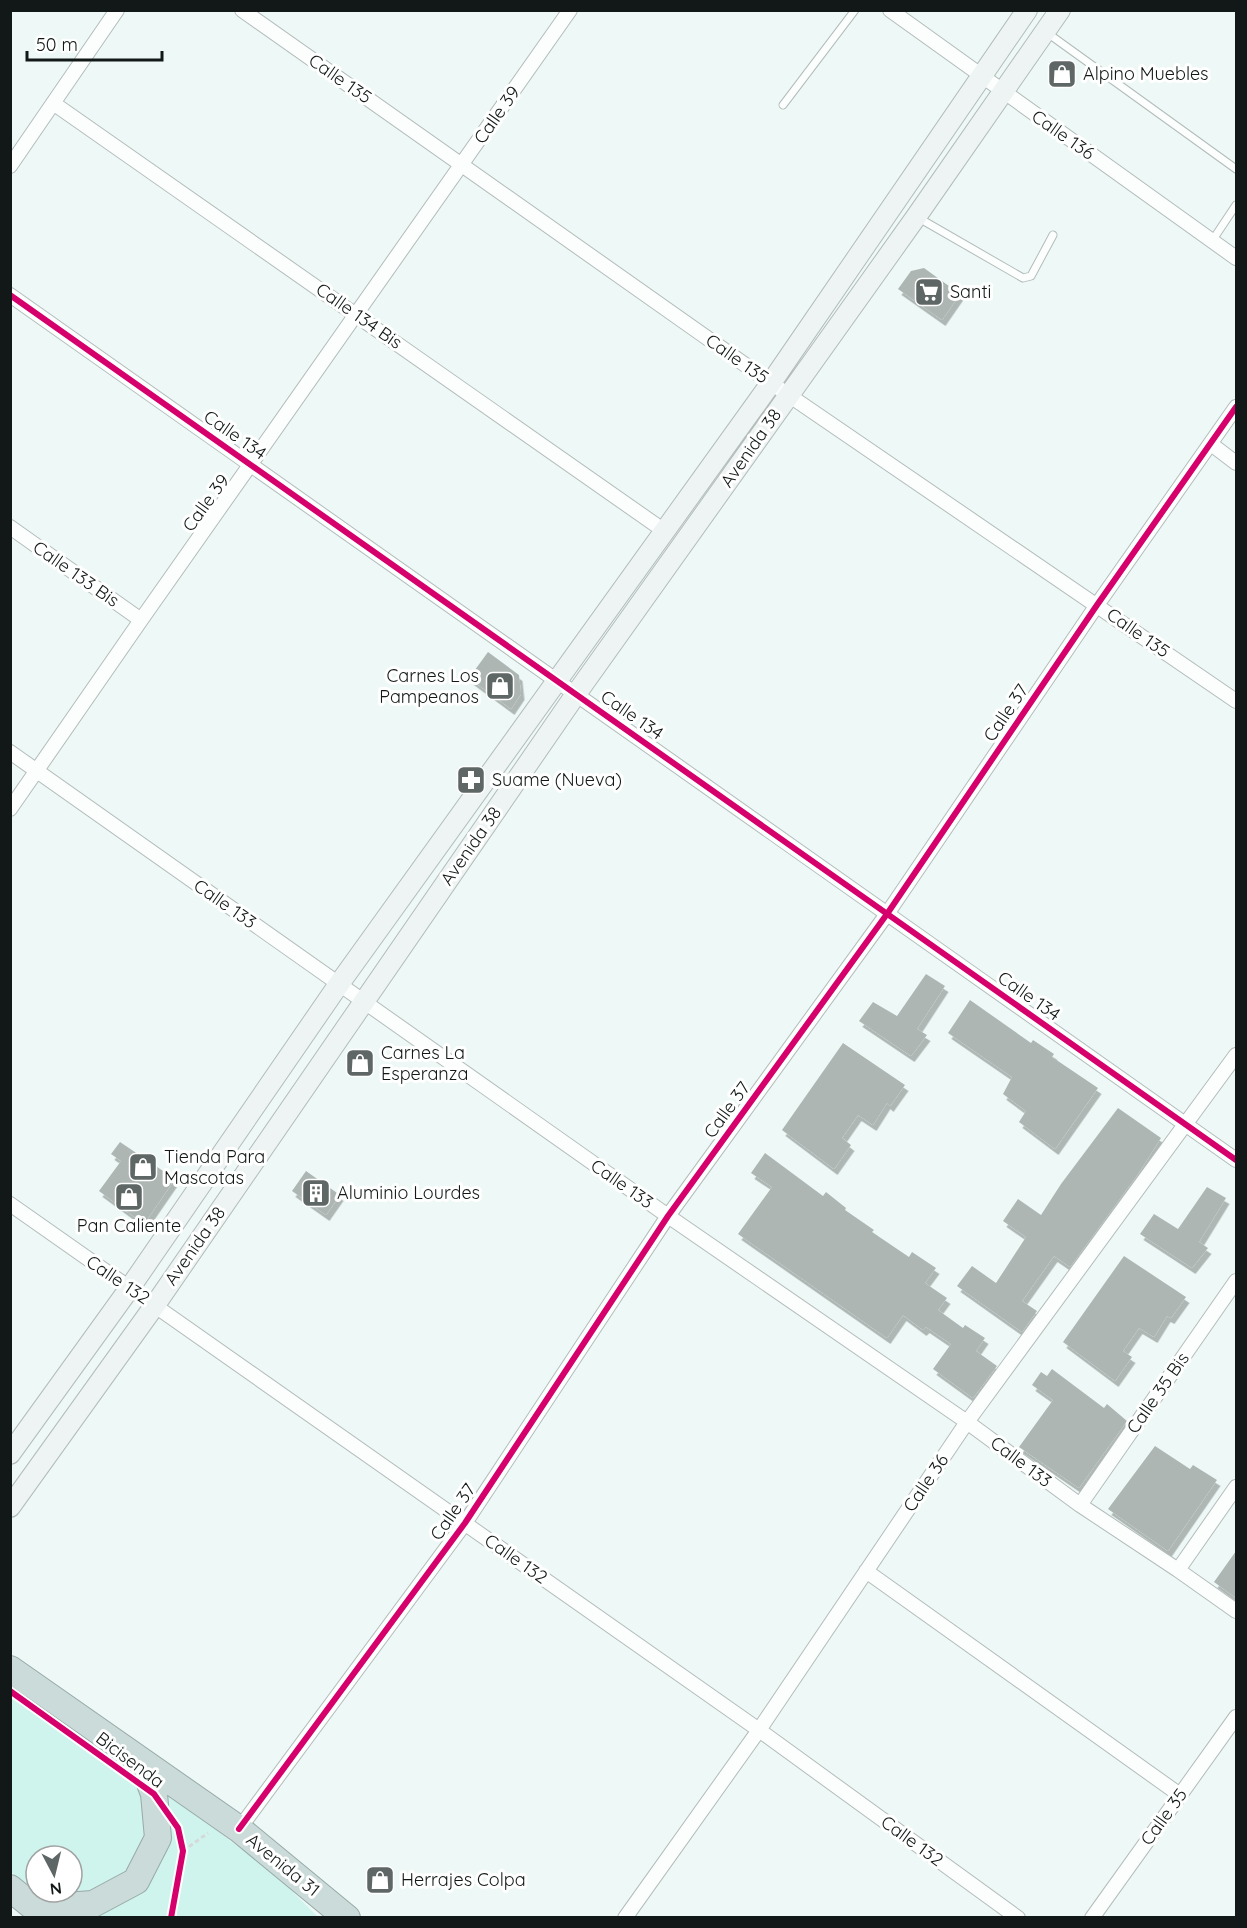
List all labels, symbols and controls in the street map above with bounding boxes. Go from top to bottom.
scale bar [27,24,162,62]
text: 50 m [36,33,78,56]
street label: Calle 135 [304,49,376,109]
shop icon: Alpino Muebles [1046,58,1078,90]
place label: Alpino Muebles [1083,62,1209,85]
street label: Calle 39 [468,81,525,148]
street label: Calle 136 [1027,105,1099,165]
supermarket icon: Santi [913,276,945,308]
street label: Calle 134 Bis [312,277,407,354]
place label: Santi [950,280,991,303]
street label: Calle 135 [701,329,773,389]
street label: Avenida 38 [715,404,786,492]
street label: Calle 134 [199,405,271,464]
street label: Calle 39 [177,470,234,536]
street label: Calle 133 Bis [29,535,124,612]
street label: Calle 135 [1102,603,1174,663]
place label: Carnes Los Pampeanos [379,664,479,708]
shop icon: Carnes Los Pampeanos [484,670,516,702]
street label: Calle 37 [978,680,1033,746]
street label: Calle 134 [596,685,668,744]
pharmacy icon: Suame (Nueva) [455,764,487,796]
place label: Suame (Nueva) [492,768,622,791]
street label: Avenida 38 [435,802,506,890]
street label: Calle 133 [189,874,261,933]
street label: Calle 134 [993,966,1065,1025]
place label: Carnes La Esperanza [381,1041,468,1085]
shop icon: Carnes La Esperanza [344,1047,376,1079]
street label: Calle 37 [698,1077,755,1143]
place label: Tienda Para Mascotas [164,1145,265,1189]
shop icon: Tienda Para Mascotas [127,1151,159,1183]
street label: Calle 133 [586,1154,658,1213]
building icon: Aluminio Lourdes [300,1177,332,1209]
shop icon: Pan Caliente [113,1181,145,1213]
place label: Aluminio Lourdes [337,1181,480,1204]
street label: Avenida 38 [159,1202,230,1290]
place label: Pan Caliente [77,1214,181,1237]
street label: Calle 132 [82,1250,155,1309]
street label: Calle 35 Bis [1121,1348,1194,1438]
street label: Calle 133 [986,1431,1057,1492]
street label: Calle 36 [898,1449,953,1516]
street label: Calle 37 [425,1479,481,1545]
street label: Calle 132 [480,1529,552,1589]
street label: Bicisenda [92,1726,169,1793]
street label: Calle 35 [1135,1784,1192,1850]
street label: Calle 132 [876,1810,948,1871]
street label: Avenida 31 [242,1828,325,1901]
north arrow [24,1844,84,1904]
shop icon: Herrajes Colpa [364,1864,396,1896]
place label: Herrajes Colpa [401,1868,526,1891]
text: N [49,1878,63,1900]

